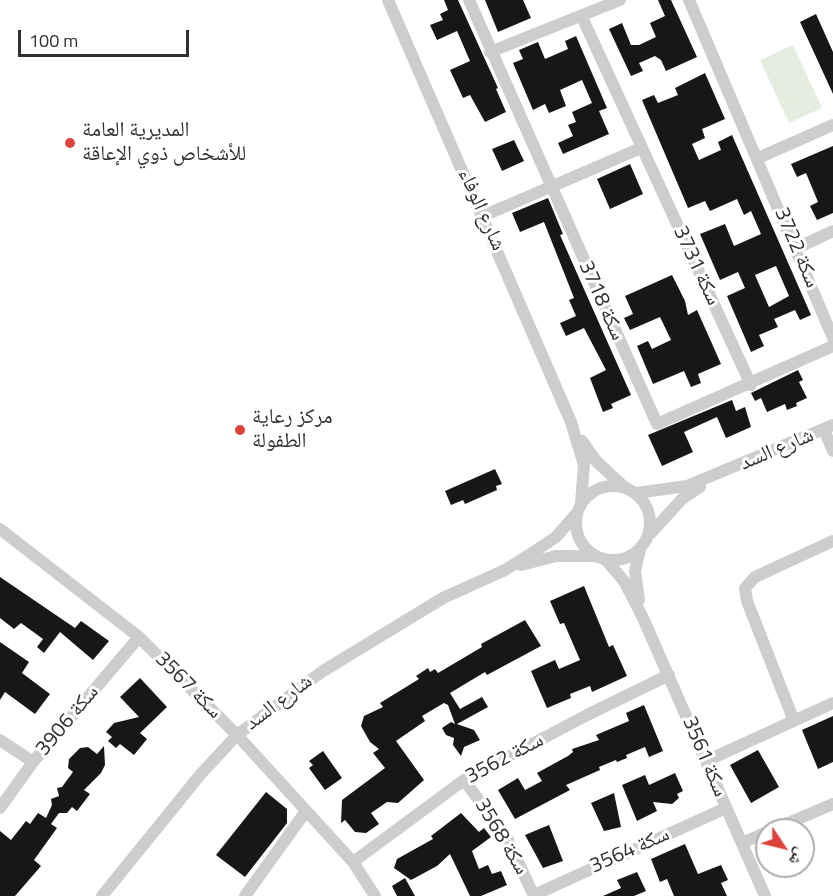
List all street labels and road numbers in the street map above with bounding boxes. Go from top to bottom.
street label: شارع الوفاء [452,165,510,255]
street label: سكة 3722 [768,204,824,292]
street label: سكة 3731 [667,222,725,310]
street label: سكة 3718 [572,257,630,345]
street label: شارع السد [736,423,818,477]
street label: سكة 3567 [149,647,227,725]
street label: شارع السد [240,670,318,736]
street label: سكة 3906 [31,680,105,762]
street label: سكة 3561 [676,713,732,801]
street label: سكة 3562 [462,728,548,790]
street label: سكة 3568 [468,794,534,880]
street label: سكة 3564 [586,822,674,880]

